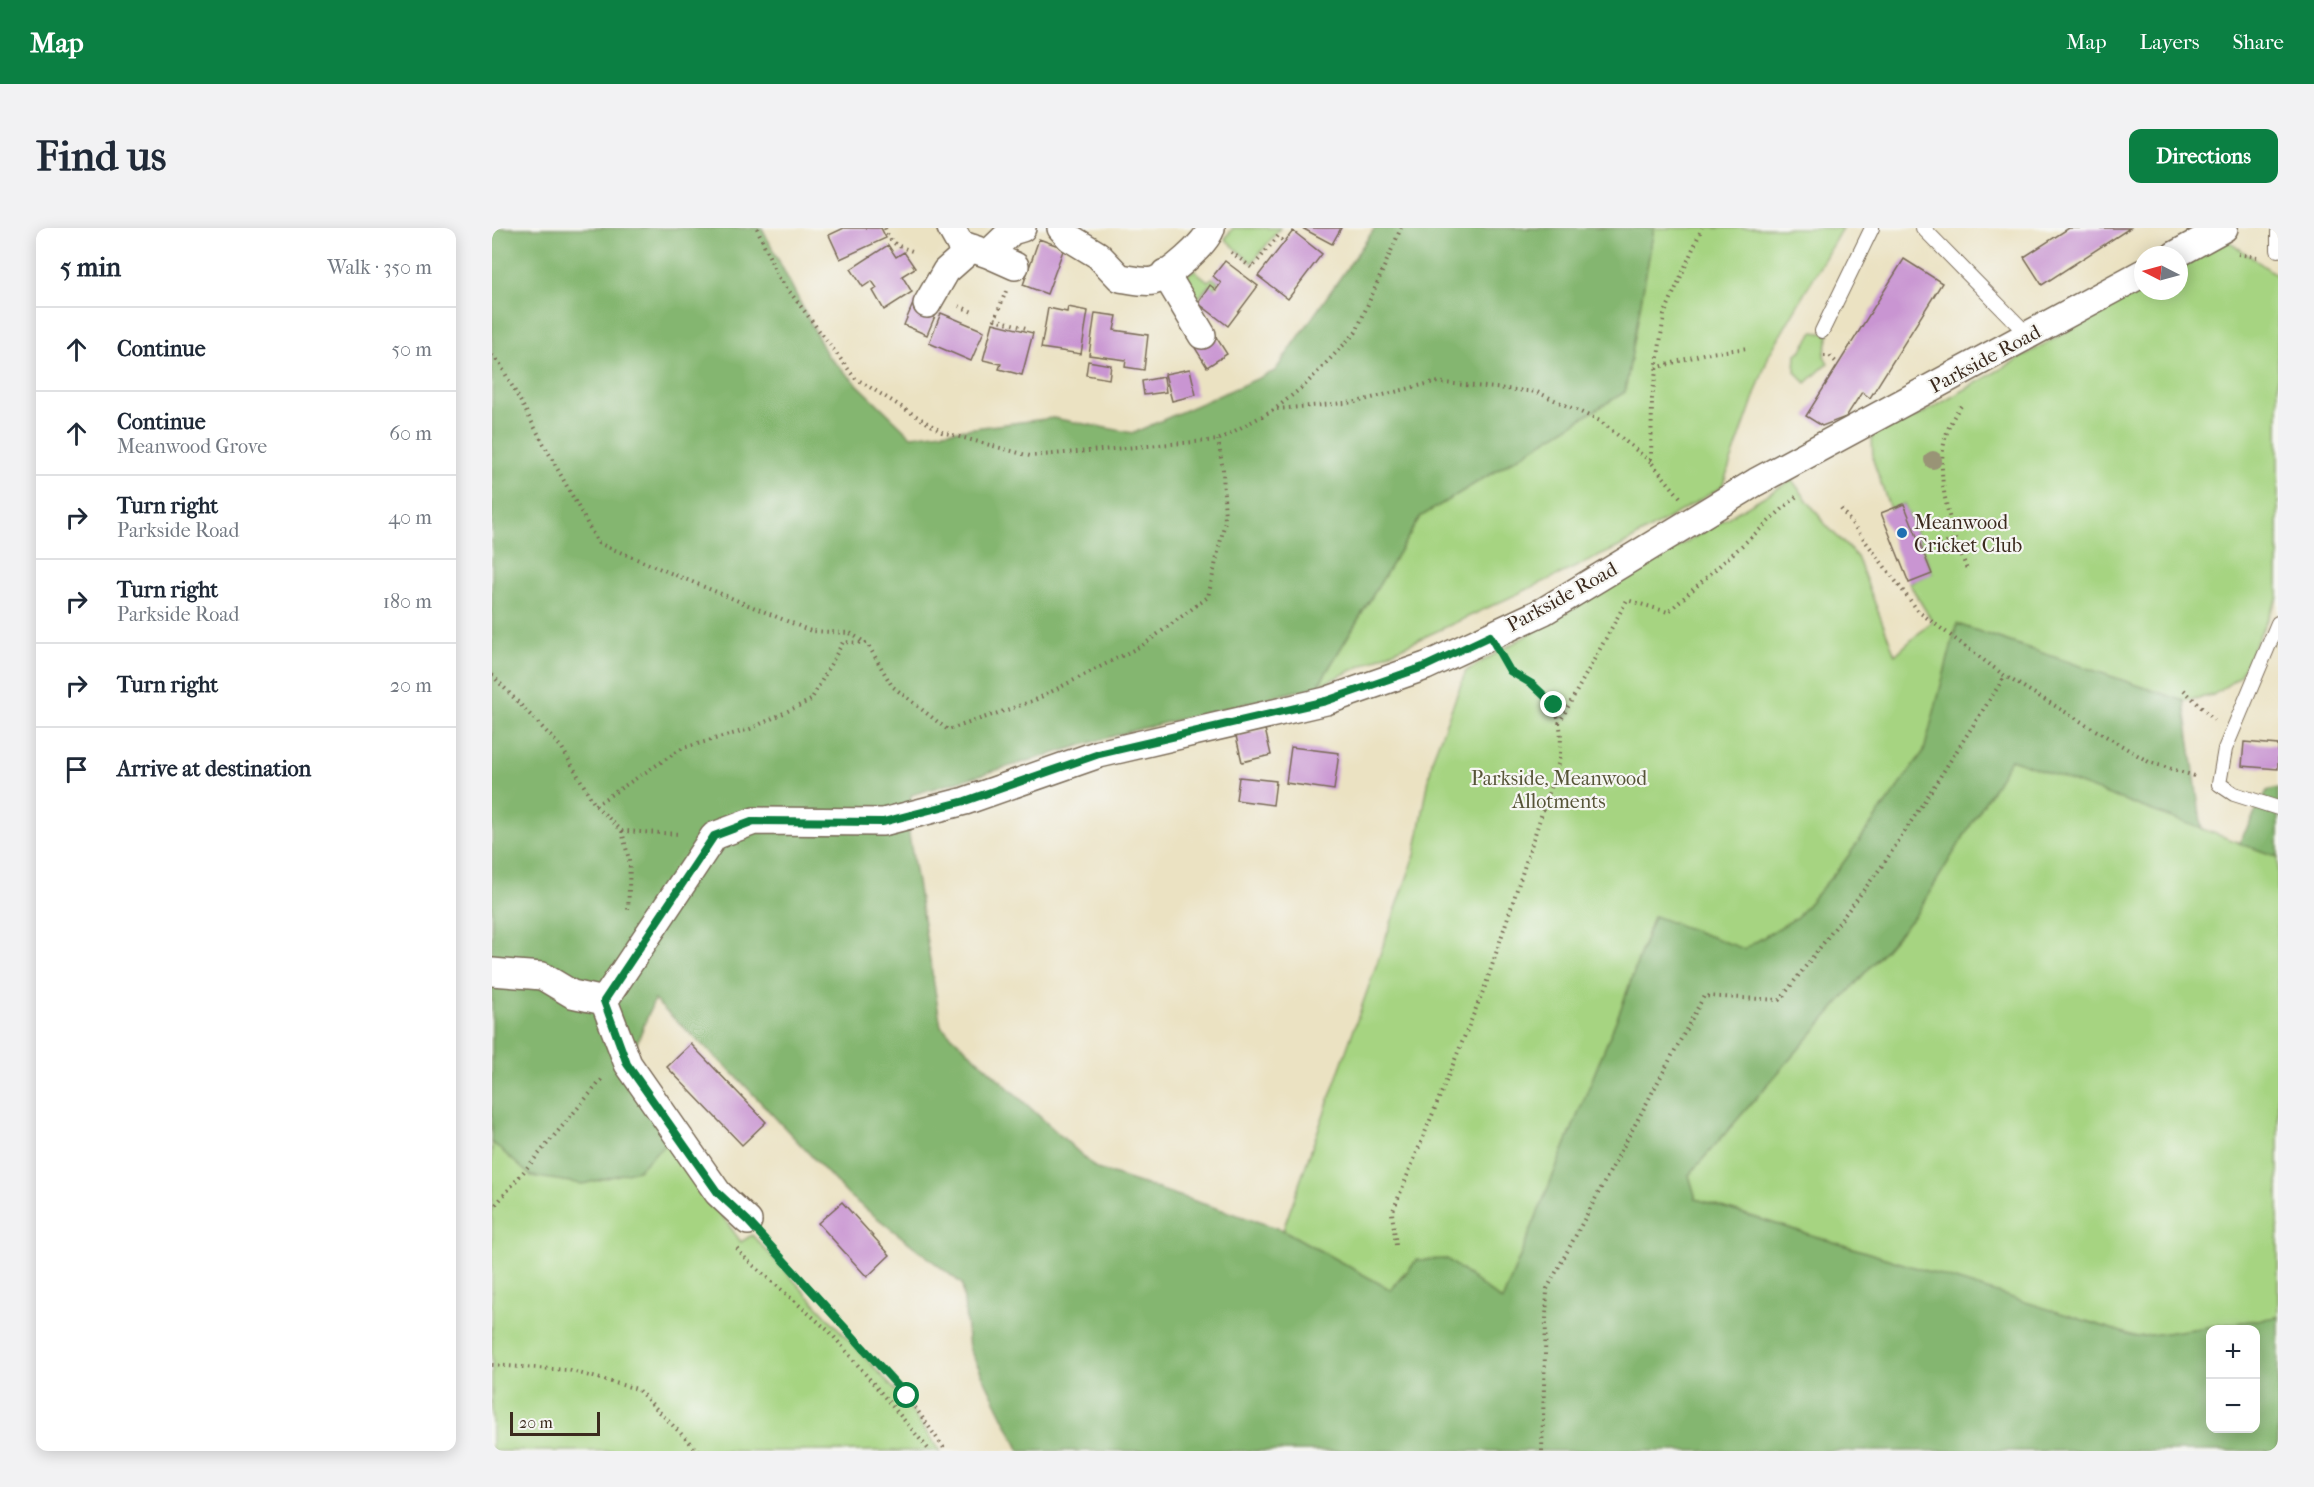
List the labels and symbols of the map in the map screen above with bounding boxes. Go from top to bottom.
north arrow [2134,246,2188,300]
street label: Parkside Road [1926,320,2045,398]
place label: Meanwood Cricket Club [1914,511,2022,557]
marker: Meanwood Cricket Club [1895,526,1909,540]
street label: Parkside Road [1503,557,1622,637]
route end [1540,691,1566,717]
park label: Parkside, Meanwood Allotments [1471,767,1648,813]
route start [893,1382,919,1408]
scale bar [510,1409,600,1436]

